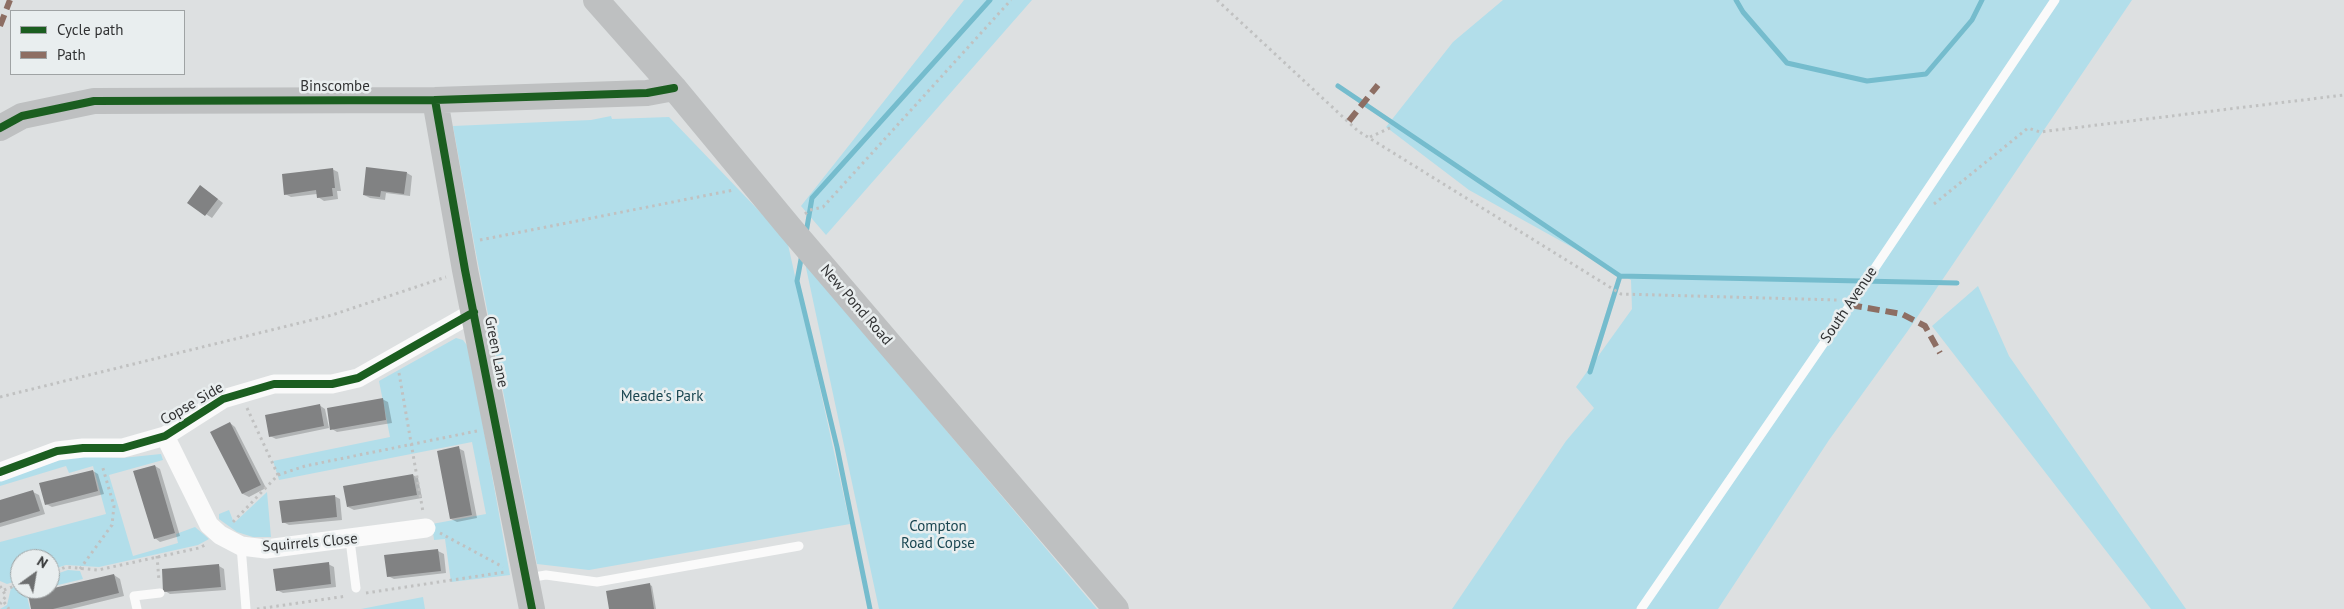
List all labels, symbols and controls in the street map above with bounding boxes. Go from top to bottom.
legend [10,10,185,75]
text: Cycle path [57,20,123,39]
text: Path [57,45,86,64]
street label: Binscombe [300,78,370,96]
street label: New Pond Road [816,261,896,349]
street label: South Avenue [1817,263,1881,347]
street label: Green Lane [480,315,512,389]
street label: Copse Side [157,379,227,429]
park label: Meade's Park [621,388,703,406]
park label: Compton Road Copse [901,518,975,553]
street label: Squirrels Close [262,530,358,556]
north arrow [10,549,60,599]
text: N [34,552,51,572]

